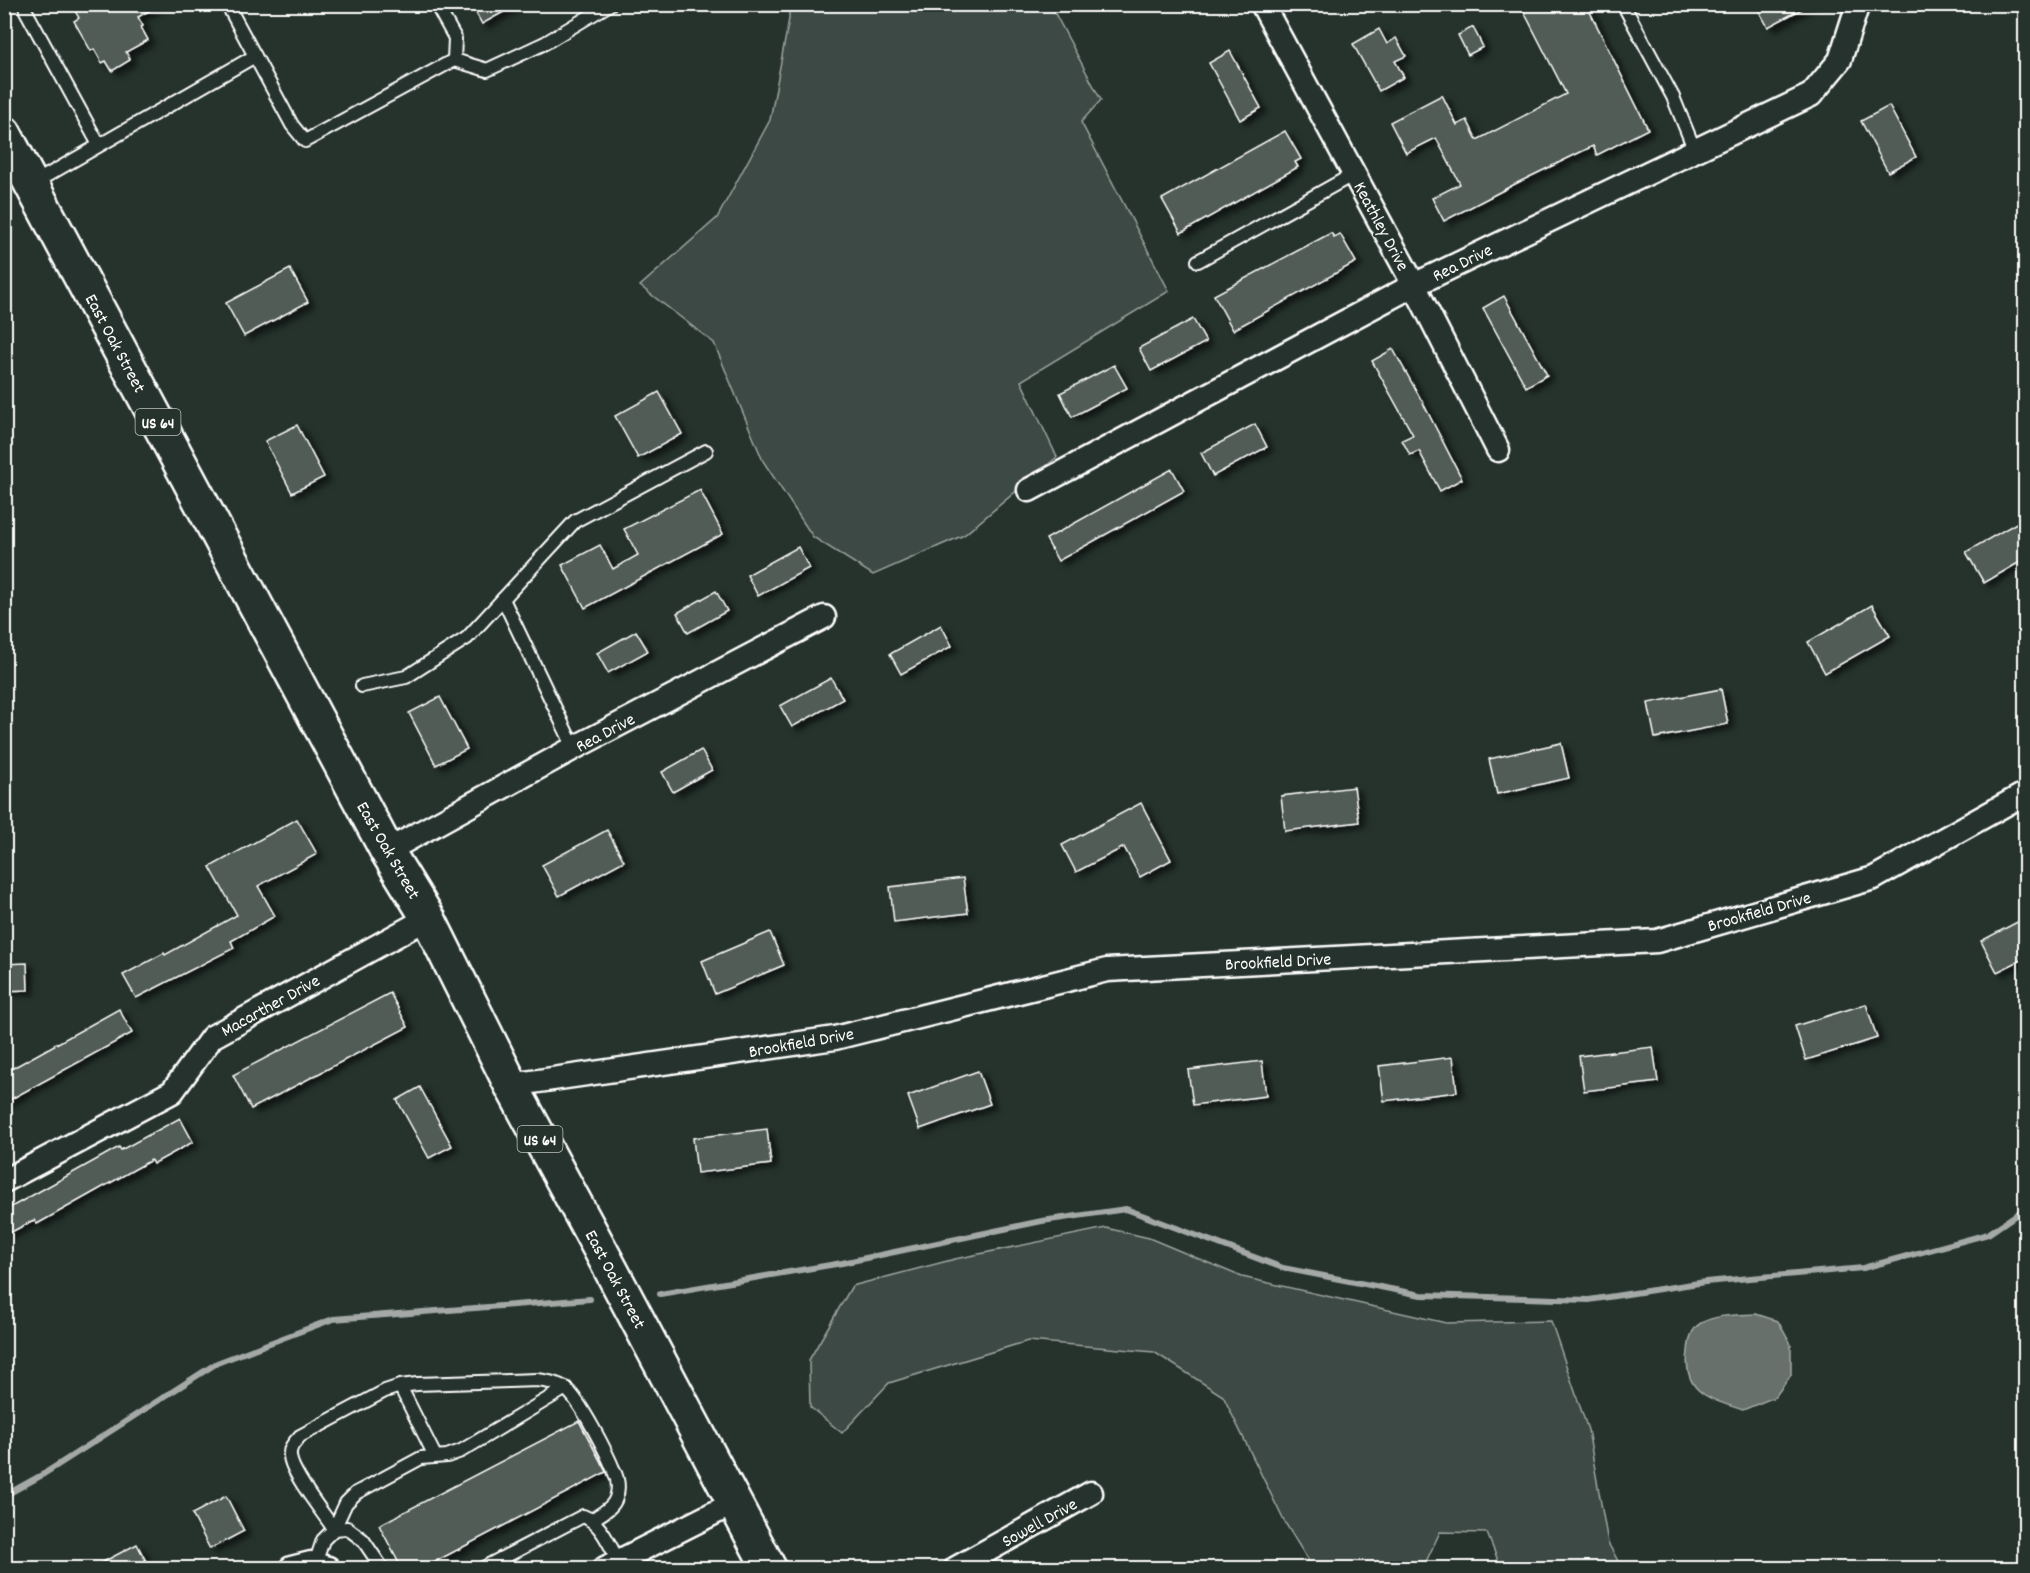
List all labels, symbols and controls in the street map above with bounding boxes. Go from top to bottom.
street label: Keathley Drive [1346,178,1414,276]
street label: Rea Drive [1429,239,1497,289]
street label: East Oak Street [77,290,151,398]
road number: US 64 [136,409,180,435]
street label: Rea Drive [572,708,640,760]
street label: East Oak Street [349,798,425,905]
street label: Brookfield Drive [1705,887,1814,940]
street label: Brookfield Drive [1224,948,1332,979]
street label: Macarther Drive [217,970,325,1045]
street label: Brookfield Drive [747,1023,856,1066]
road number: US 64 [518,1126,562,1152]
street label: East Oak Street [577,1226,651,1334]
street label: Sowell Drive [998,1493,1083,1555]

